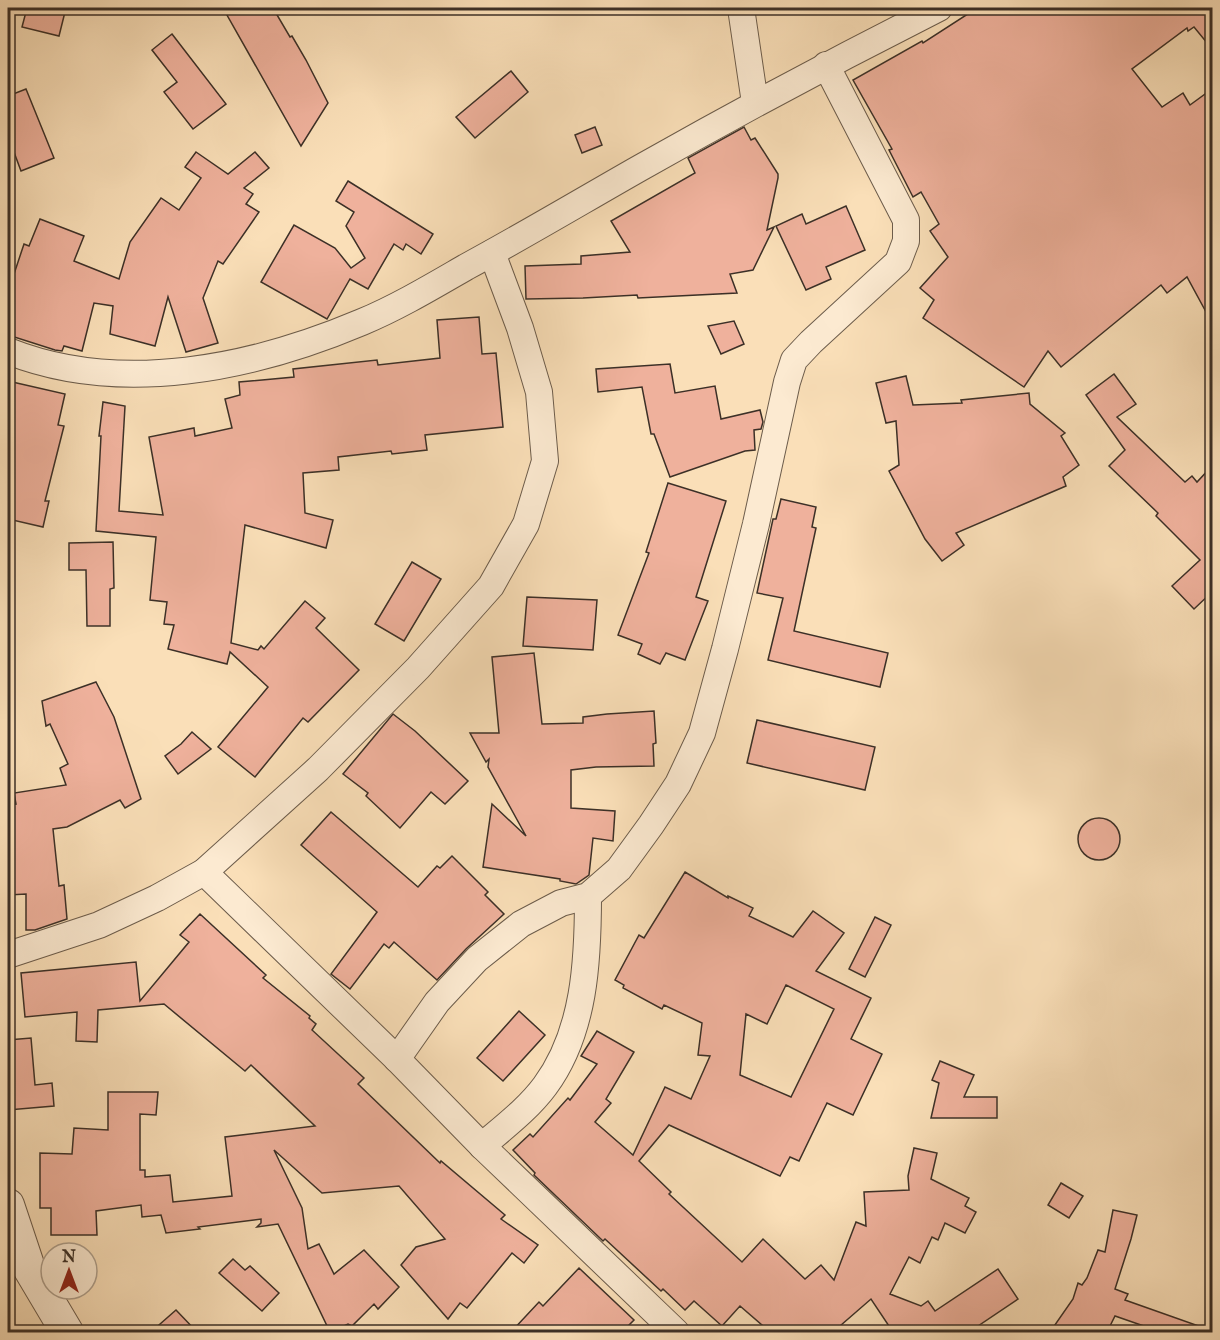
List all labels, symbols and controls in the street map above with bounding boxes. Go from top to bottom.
north arrow [39,1241,99,1301]
text: N [61,1248,76,1268]

